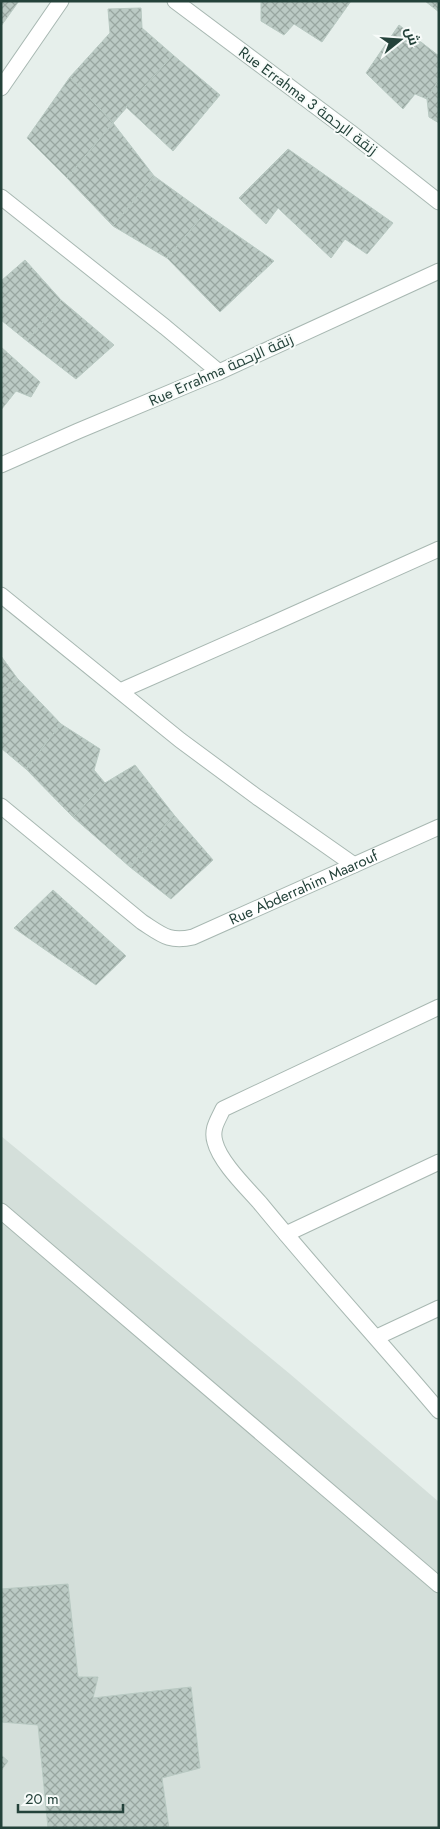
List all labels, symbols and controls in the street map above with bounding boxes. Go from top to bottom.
north arrow [375,15,425,65]
text: ش [400,25,425,48]
street label: Rue Errahma 3 زنقة الرحمة [234,41,382,161]
street label: Rue Errahma زنقة الرحمة [145,328,297,412]
street label: Rue Abderrahim Maarouf [226,844,382,930]
scale bar [18,1782,122,1814]
text: 20 m [25,1788,59,1810]

